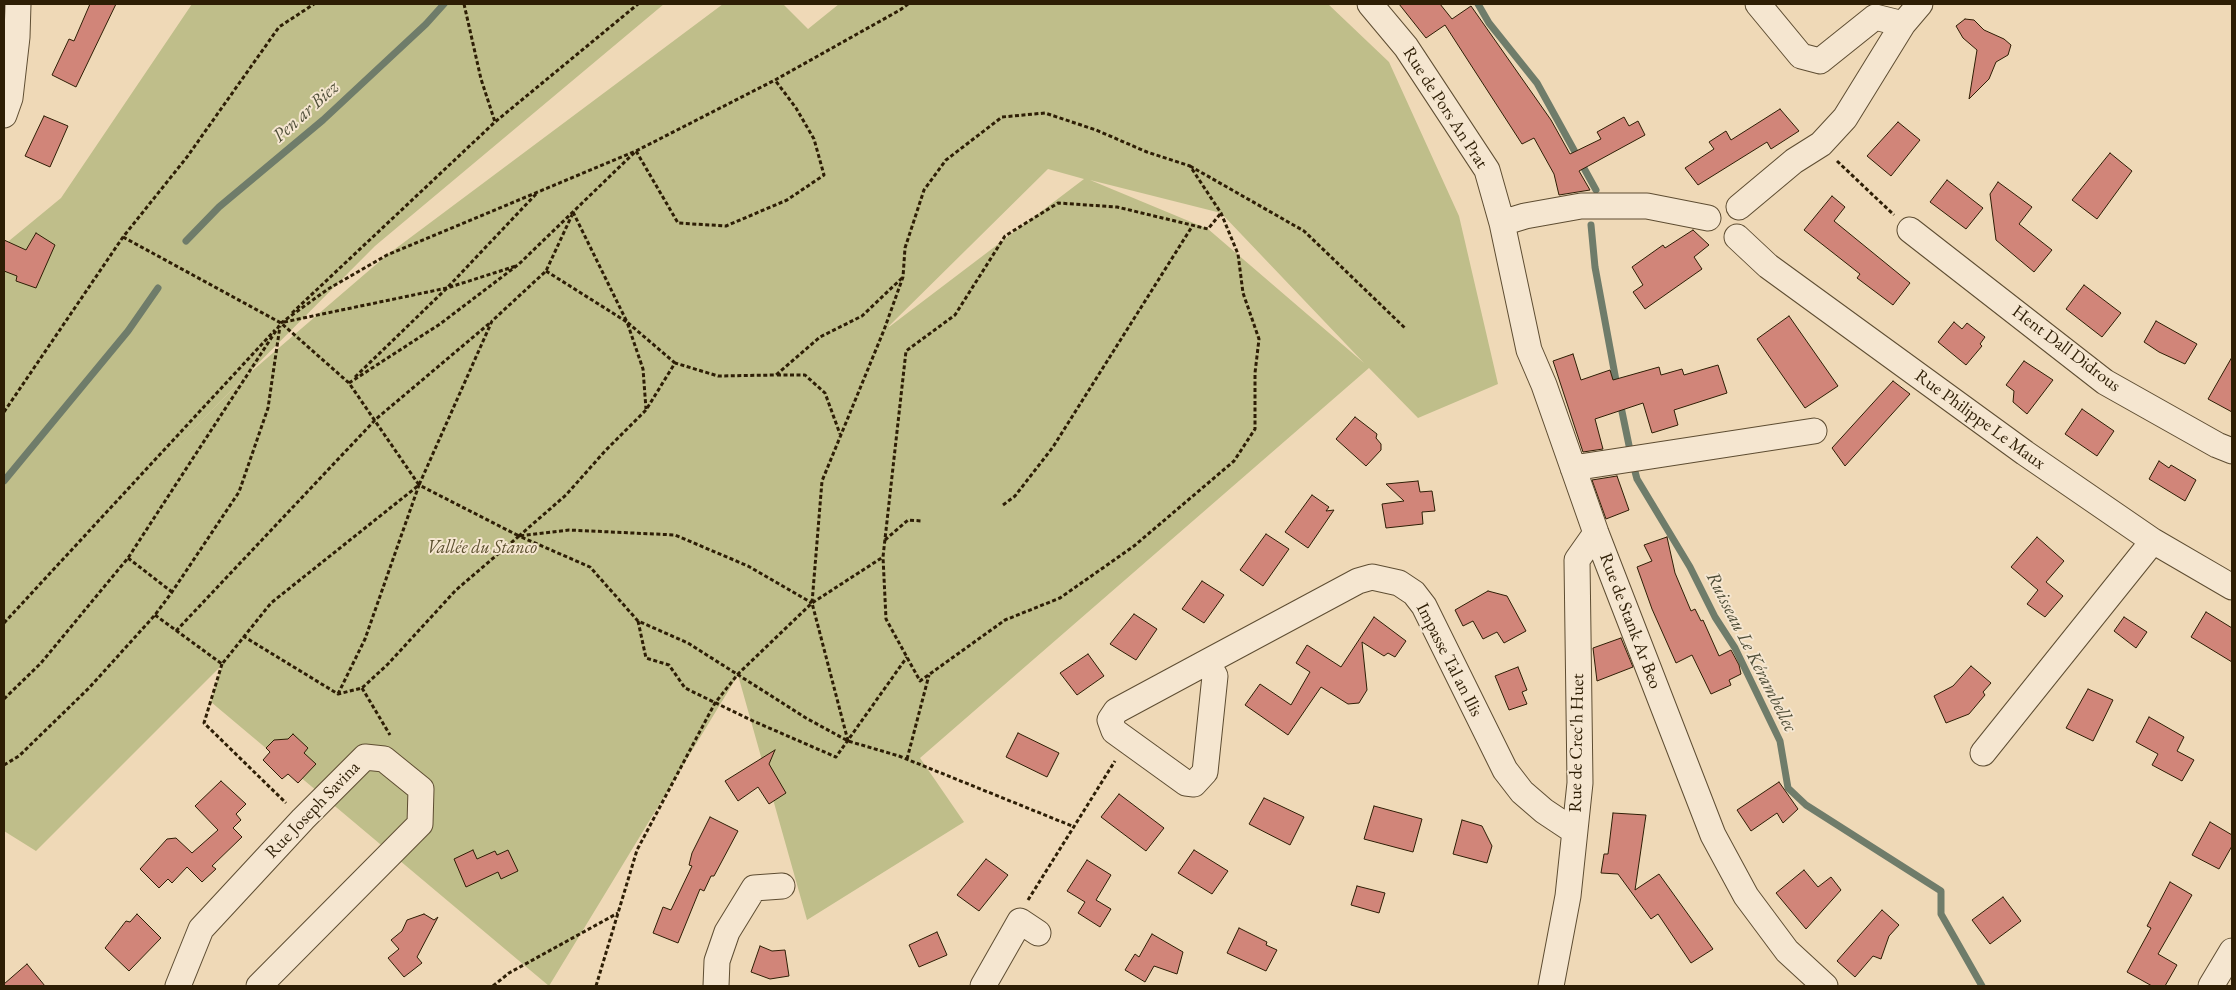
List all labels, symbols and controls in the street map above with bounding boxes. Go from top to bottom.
street label: Rue de Pors An Prat [1398,43,1492,173]
water label: Pen ar Biez [268,76,344,148]
street label: Hent Dall Didrous [2007,301,2125,397]
street label: Rue Philippe Le Maux [1911,365,2049,475]
park label: Vallée du Stanco [427,537,537,559]
street label: Rue de Stank Ar Beo [1594,550,1666,692]
water label: Ruisseau Le Kérambellec [1701,568,1801,736]
street label: Impasse Tal an Ilis [1411,600,1487,720]
street label: Rue de Crec'h Huet [1565,673,1589,813]
street label: Rue Joseph Savina [261,757,365,863]

